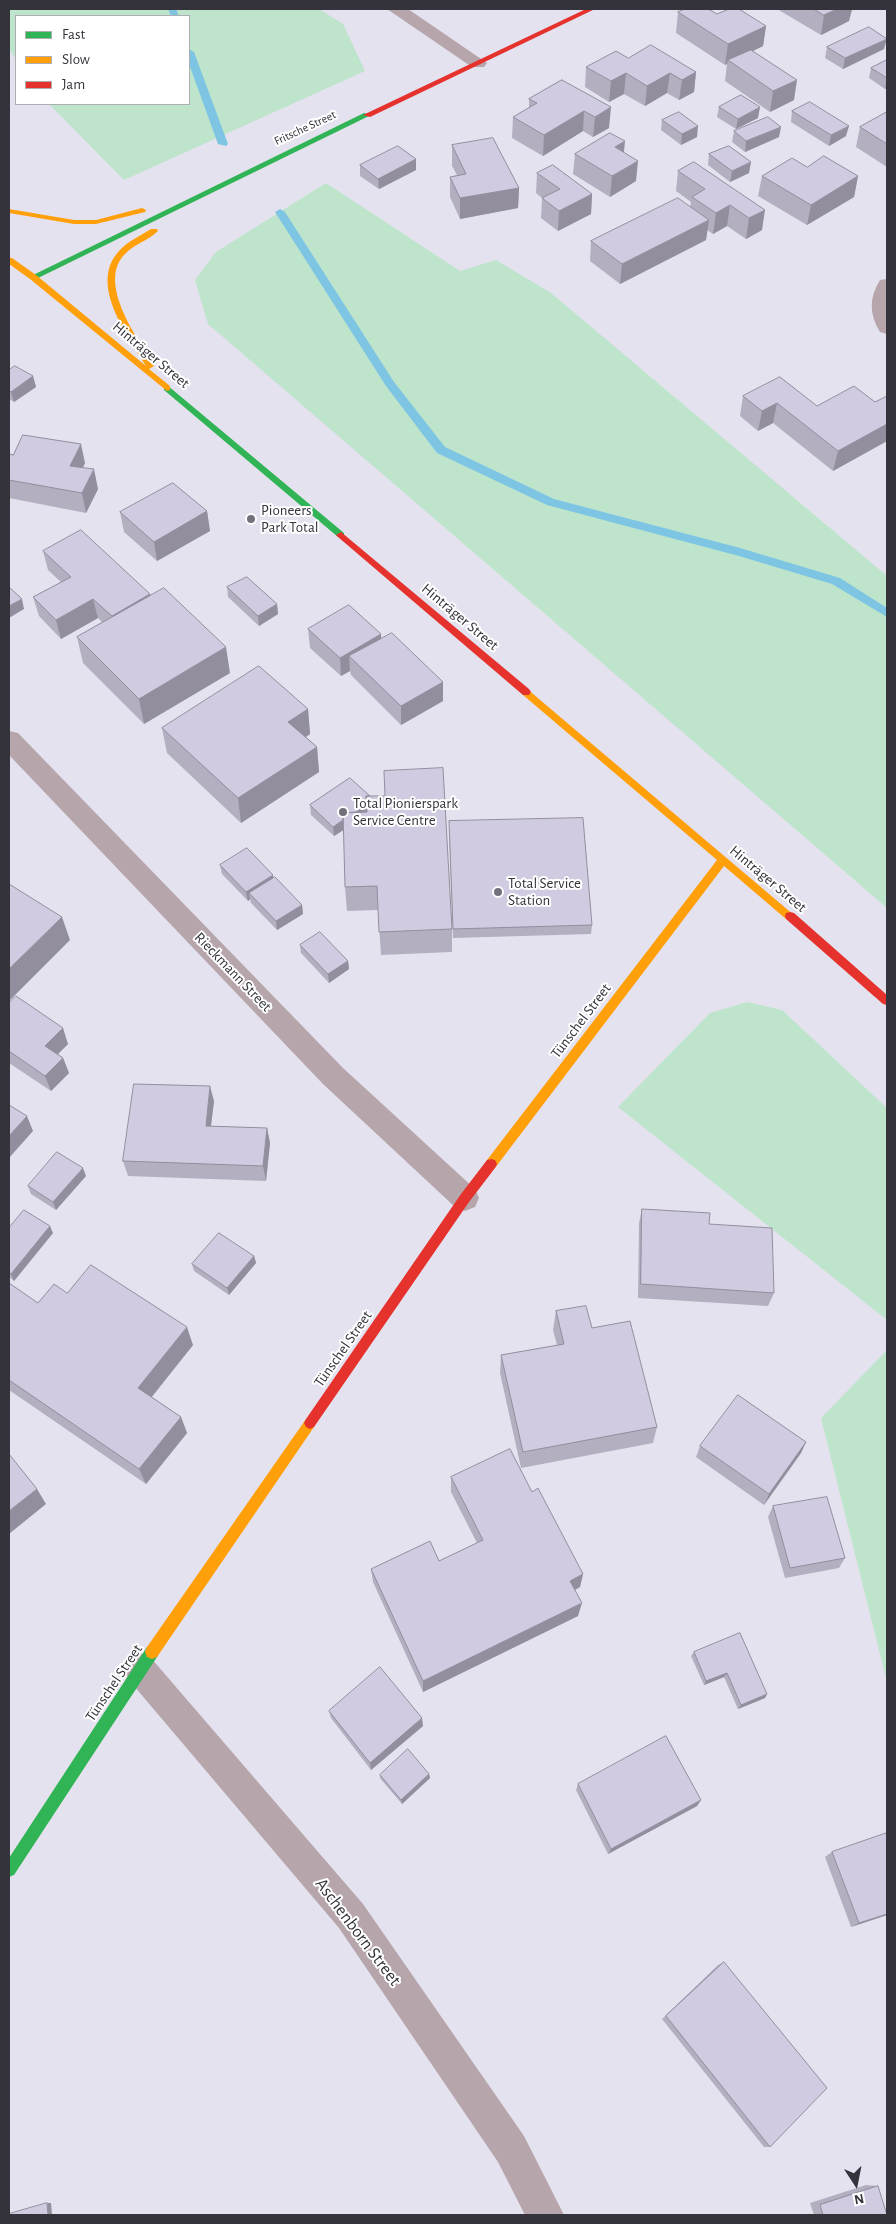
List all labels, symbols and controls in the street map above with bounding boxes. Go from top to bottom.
legend [15,15,190,105]
text: Fast [62,27,85,42]
text: Slow [62,52,90,67]
text: Jam [62,77,85,92]
street label: Fritsche Street [272,107,338,149]
street label: Hinträger Street [109,318,193,392]
place label: Pioneers Park Total [261,501,319,536]
marker: Pioneers Park Total [245,513,257,525]
street label: Hinträger Street [418,580,502,654]
place label: Total Pionierspark Service Centre [353,794,458,829]
marker: Total Pionierspark Service Centre [337,806,349,818]
street label: Hinträger Street [726,842,810,916]
place label: Total Service Station [508,874,581,909]
marker: Total Service Station [492,886,504,898]
street label: Rieckmann Street [191,929,275,1015]
street label: Tünschel Street [547,980,615,1062]
street label: Tünschel Street [310,1307,376,1391]
street label: Tünschel Street [82,1641,146,1725]
street label: Aschenborn Street [310,1874,406,1990]
north arrow [831,2159,881,2209]
text: N [853,2191,865,2207]

